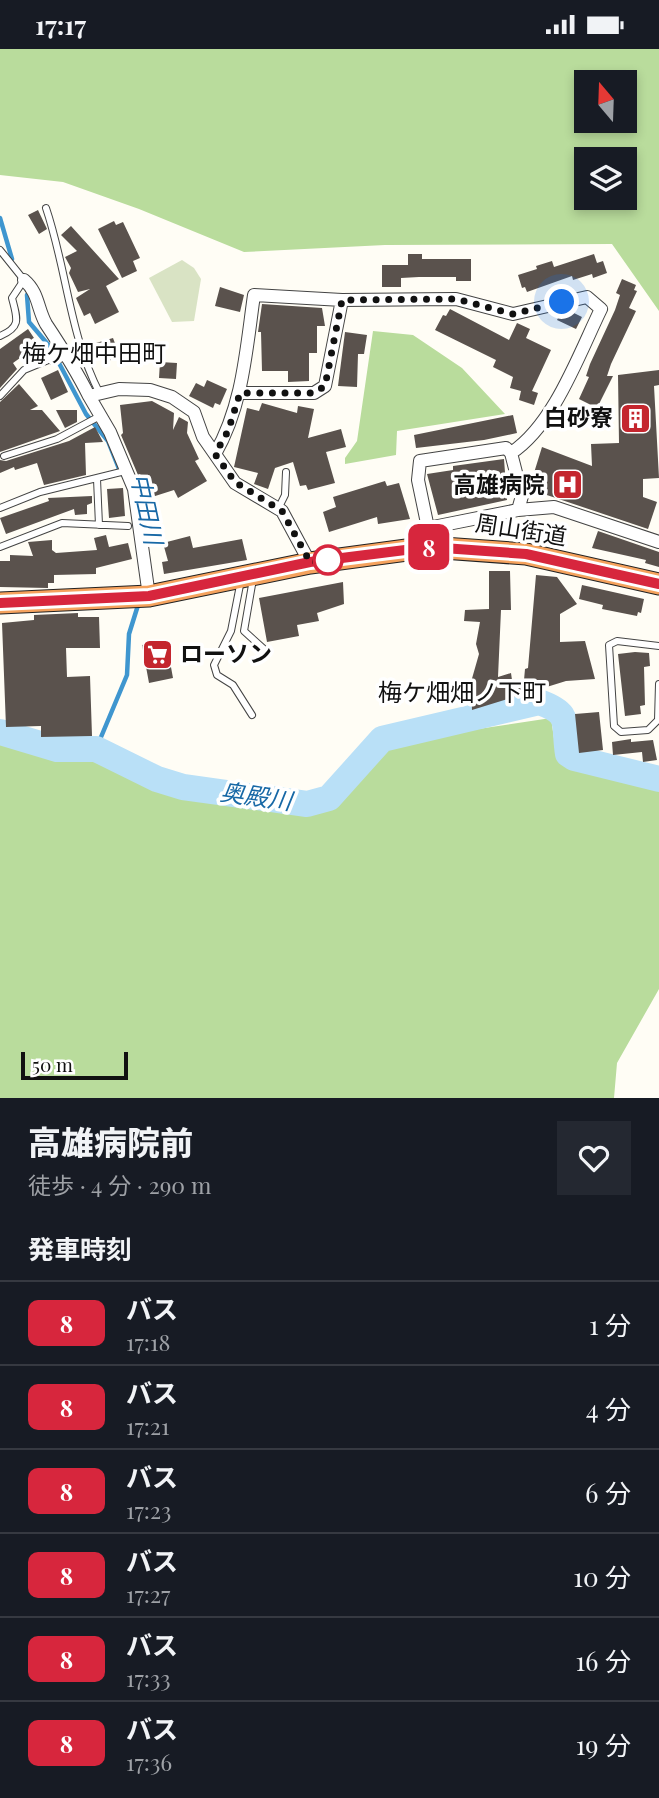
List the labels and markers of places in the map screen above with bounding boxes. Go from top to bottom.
place label: 白砂寮 [544,401,613,432]
building icon: 白砂寮 [619,401,653,435]
place label: 高雄病院 [453,468,545,499]
hospital icon: 高雄病院 [551,468,585,502]
unlabelled marker [313,545,343,575]
supermarket icon: ローソン [140,637,174,671]
place label: ローソン [180,637,272,668]

